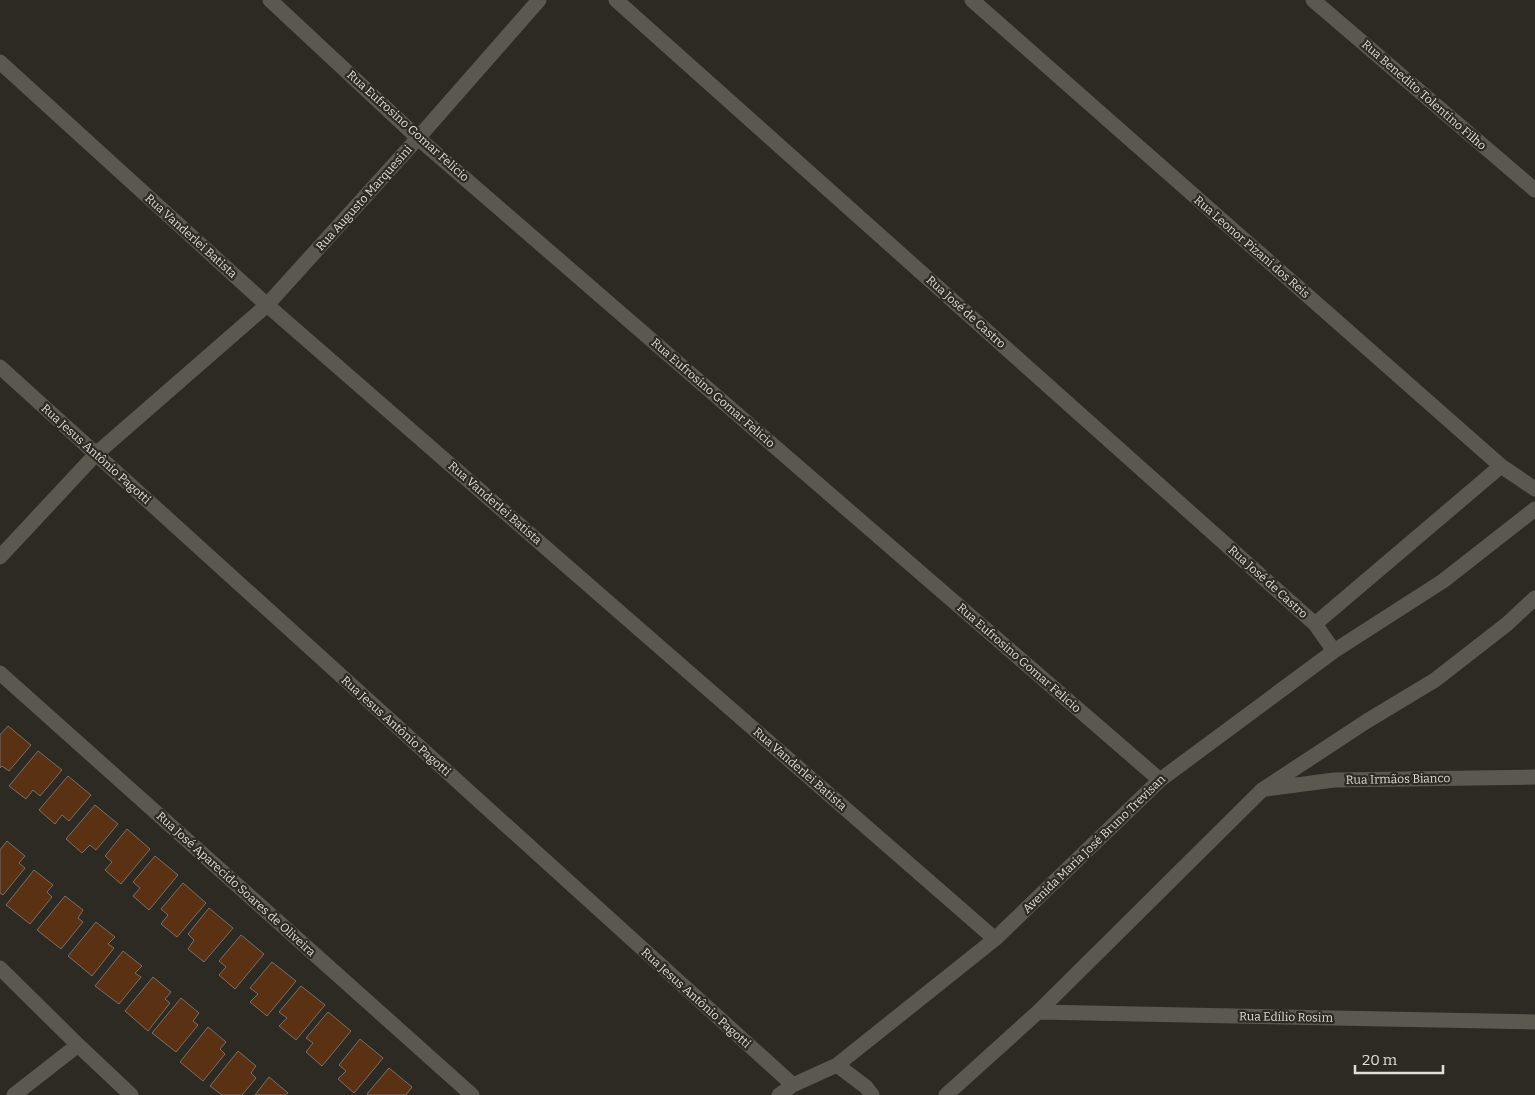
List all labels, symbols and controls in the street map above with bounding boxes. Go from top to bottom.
street label: Rua Benedito Tolentino Filho [1359,37,1489,153]
street label: Rua Eufrosino Gomar Felicio [344,68,472,184]
street label: Rua Augusto Marquesini [313,142,415,253]
street label: Rua Vanderlei Batista [142,191,240,281]
street label: Rua Leonor Pizani dos Reis [1191,193,1313,301]
street label: Rua José de Castro [924,273,1009,351]
street label: Rua Eufrosino Gomar Felicio [648,336,778,450]
street label: Rua Jesus Antônio Pagotti [38,401,154,507]
street label: Rua Vanderlei Batista [446,459,545,548]
street label: Rua José de Castro [1226,543,1311,621]
street label: Rua Eufrosino Gomar Felicio [954,601,1084,715]
street label: Rua Jesus Antônio Pagotti [338,673,454,779]
street label: Rua Vanderlei Batista [751,725,850,814]
street label: Rua Irmãos Bianco [1346,771,1450,787]
street label: Avenida Maria José Bruno Trevisan [1020,772,1168,916]
street label: Rua José Aparecido Soares de Oliveira [154,809,319,959]
street label: Rua Jesus Antônio Pagotti [638,945,754,1051]
street label: Rua Edílio Rosim [1239,1009,1334,1025]
scale bar [1355,1042,1442,1074]
text: 20 m [1362,1051,1398,1069]

